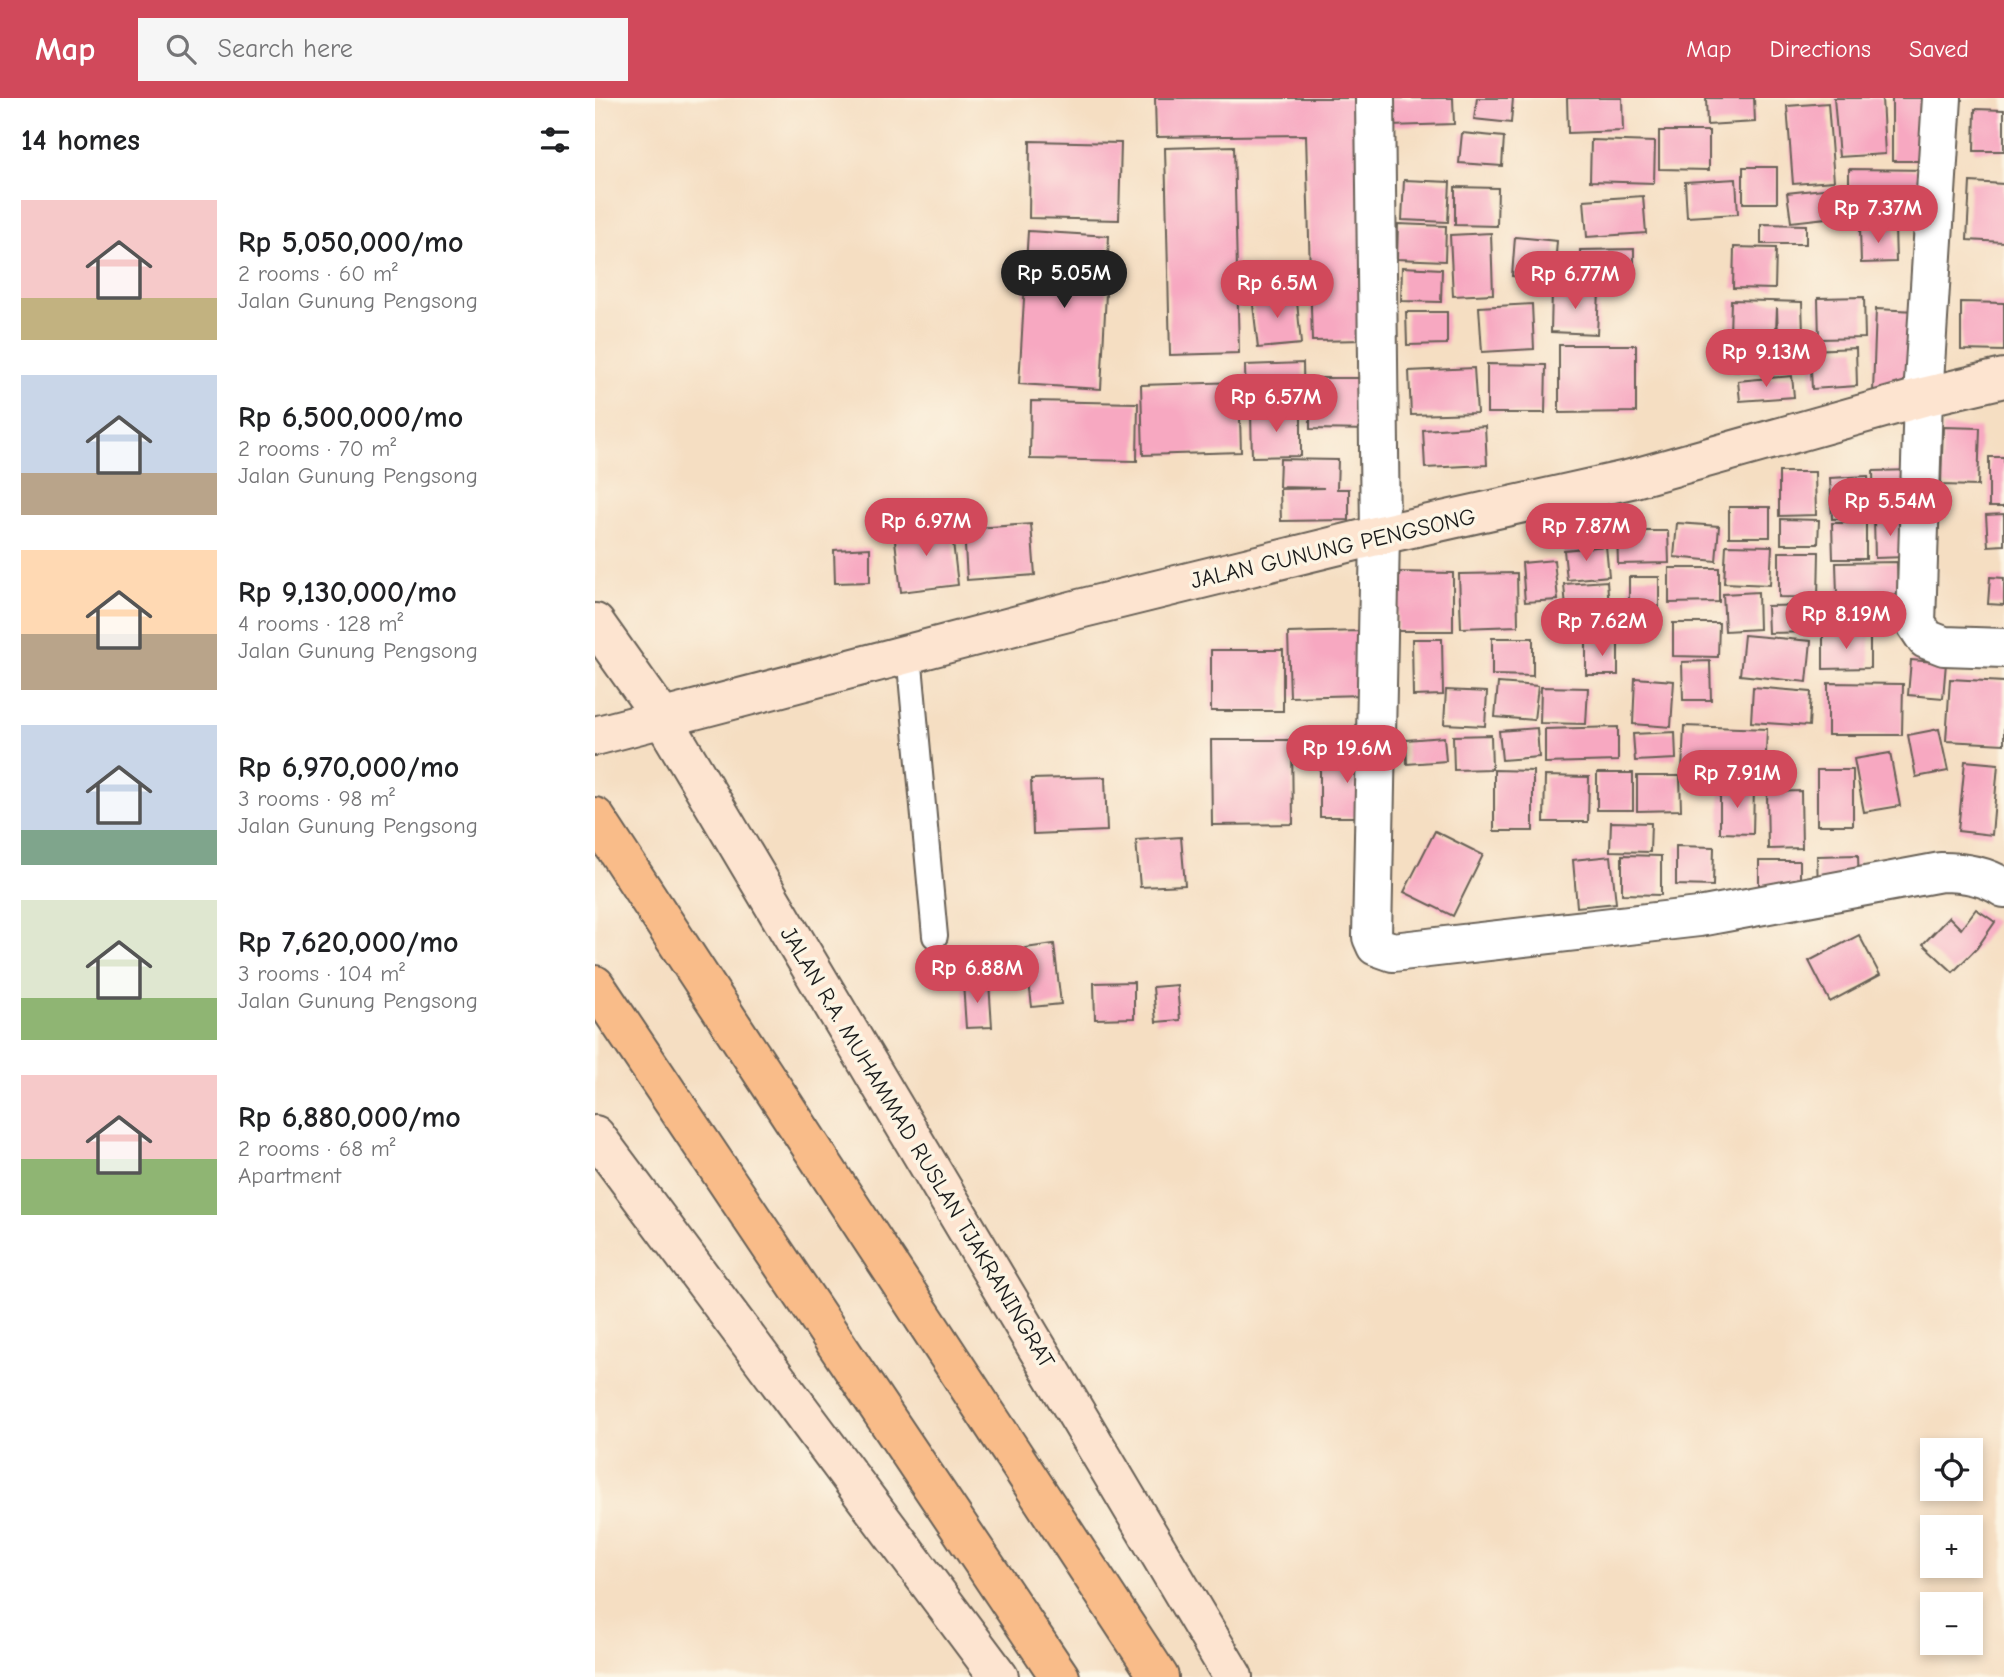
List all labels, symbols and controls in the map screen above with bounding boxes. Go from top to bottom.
search box [138,18,628,81]
text: Map [35,30,96,68]
icon: search [162,30,200,68]
text: Search here [218,34,353,64]
text: Map [1686,35,1732,63]
text: Directions [1770,35,1871,63]
text: Saved [1909,35,1969,63]
icon: filters [536,121,574,159]
text: 14 homes [21,123,140,158]
pin: Rp 7.37M [1806,186,1950,245]
text: Rp 7.37M [1834,194,1922,221]
text: Rp 5,050,000/mo [238,225,463,260]
icon: home [77,228,161,312]
pin: Rp 5.05M [992,250,1136,310]
pin: Rp 6.77M [1503,252,1647,311]
text: Rp 5.05M [1017,259,1111,286]
text: 2 rooms · 60 m² [238,260,398,287]
pin: Rp 6.5M [1212,260,1342,320]
text: Rp 6.77M [1530,260,1620,287]
text: Rp 6.5M [1237,269,1317,296]
text: Jalan Gunung Pengsong [238,287,478,314]
pin: Rp 9.13M [1694,330,1838,389]
text: Rp 9.13M [1722,338,1810,365]
pin: Rp 6.57M [1204,374,1348,434]
text: Rp 6.57M [1231,383,1321,410]
text: Rp 6,500,000/mo [238,400,463,435]
icon: home [77,403,161,487]
text: 2 rooms · 70 m² [238,435,396,462]
text: Jalan Gunung Pengsong [238,462,478,489]
pin: Rp 5.54M [1818,478,1962,538]
text: Rp 5.54M [1844,487,1936,514]
pin: Rp 6.97M [854,498,998,558]
street label: JALAN GUNUNG PENGSONG [1188,503,1478,594]
pin: Rp 7.87M [1514,504,1658,563]
text: Rp 6.97M [881,507,971,534]
text: Rp 7.87M [1542,512,1630,539]
text: Rp 9,130,000/mo [238,575,457,610]
icon: home [77,578,161,662]
pin: Rp 8.19M [1774,592,1918,651]
pin: Rp 7.62M [1530,598,1674,658]
text: Rp 8.19M [1801,600,1891,627]
text: Rp 7.62M [1557,607,1647,634]
text: 4 rooms · 128 m² [238,610,403,637]
text: Jalan Gunung Pengsong [238,637,478,664]
pin: Rp 19.6M [1275,726,1419,785]
text: Rp 19.6M [1302,734,1392,761]
text: Rp 6,970,000/mo [238,750,459,785]
pin: Rp 7.91M [1665,750,1809,810]
icon: home [77,753,161,837]
text: Rp 7.91M [1693,759,1781,786]
text: 3 rooms · 98 m² [238,785,395,812]
text: Jalan Gunung Pengsong [238,812,478,839]
street label: JALAN R.A. MUHAMMAD RUSLAN TJAKRANINGRAT [775,922,1060,1373]
text: Rp 7,620,000/mo [238,925,459,960]
icon: home [77,928,161,1012]
pin: Rp 6.88M [905,946,1049,1005]
text: Rp 6.88M [931,954,1023,981]
text: 3 rooms · 104 m² [238,960,405,987]
text: Jalan Gunung Pengsong [238,987,478,1014]
text: Rp 6,880,000/mo [238,1100,461,1135]
icon: home [77,1103,161,1187]
text: 2 rooms · 68 m² [238,1135,396,1162]
text: Apartment [238,1162,341,1189]
map controls [1920,1438,1983,1655]
button: locate [1920,1438,1983,1501]
button: + [1920,1515,1983,1578]
button: − [1920,1592,1983,1655]

